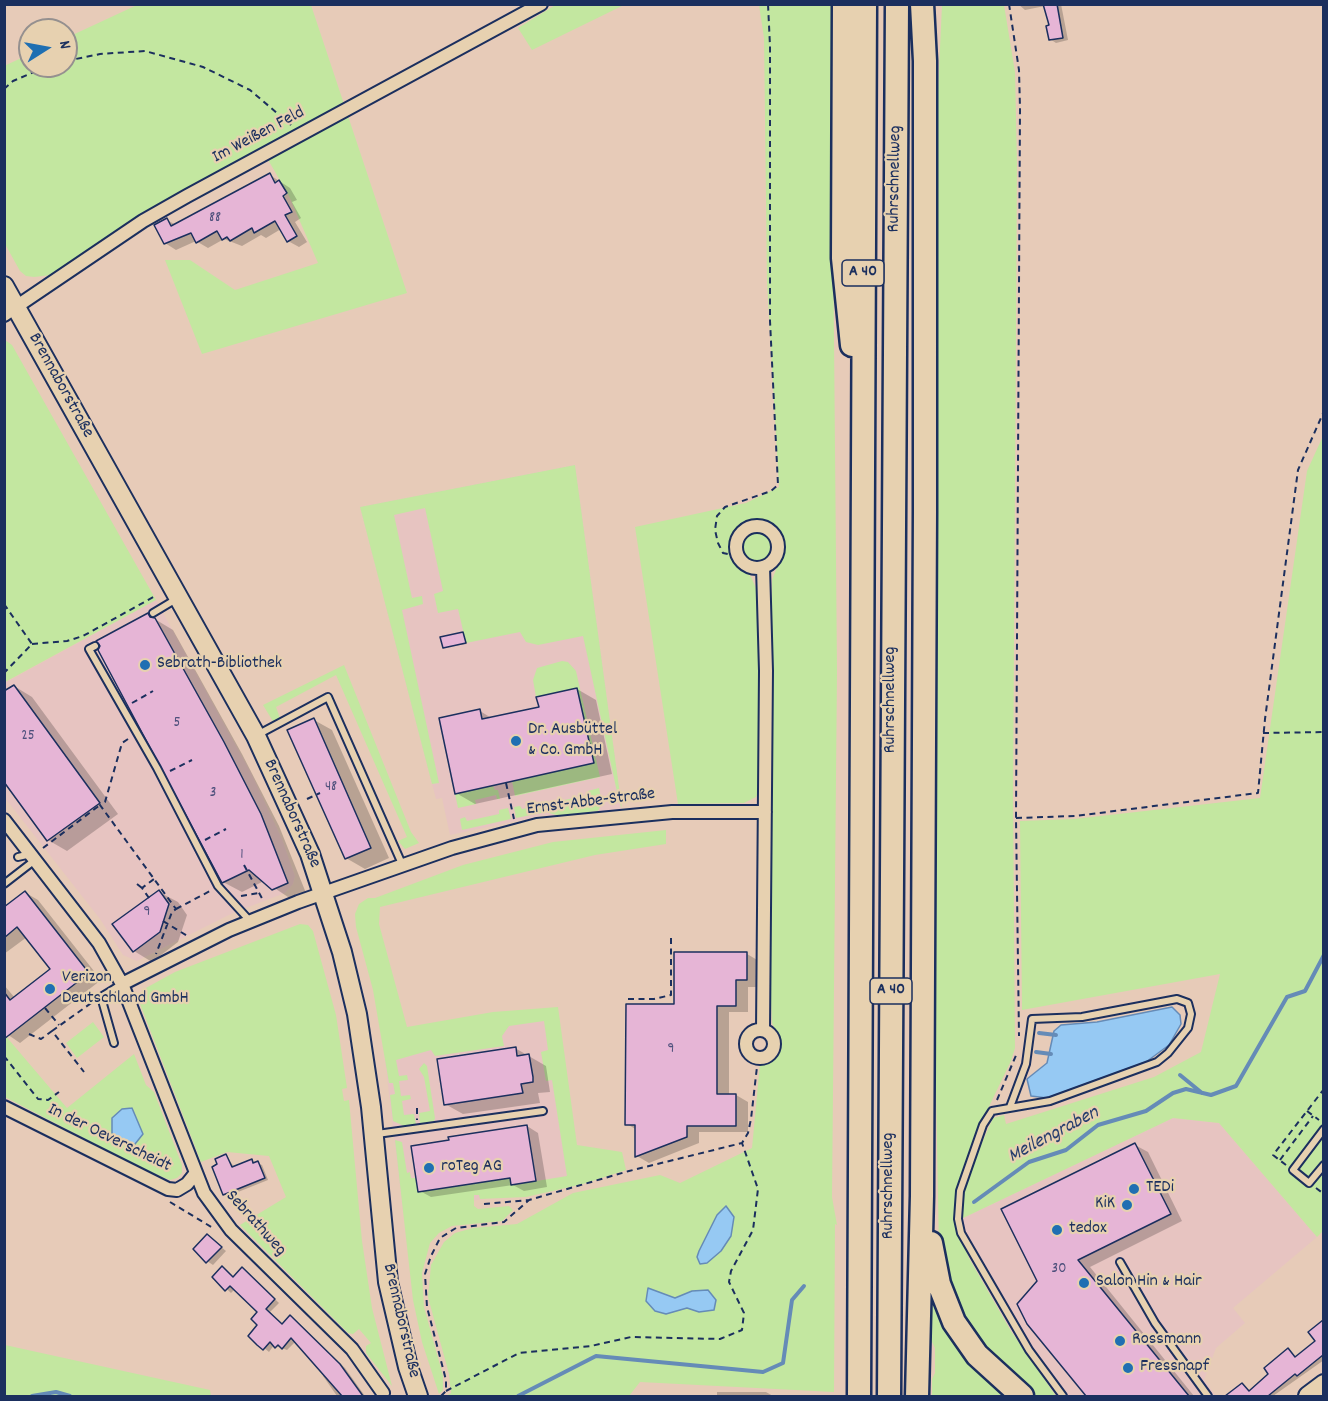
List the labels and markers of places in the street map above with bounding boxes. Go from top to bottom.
place label: Sebrath-Bibliothek [157,654,282,676]
marker: Sebrath-Bibliothek [138,658,152,672]
place label: Dr. Ausbüttel & Co. GmbH [528,720,617,762]
marker: Dr. Ausbüttel & Co. GmbH [509,734,523,748]
place label: Verizon Deutschland GmbH [62,968,189,1010]
marker: Verizon Deutschland GmbH [43,982,57,996]
place label: roTeg AG [441,1157,502,1179]
marker: roTeg AG [422,1161,436,1175]
place label: TEDi [1146,1178,1174,1200]
marker: TEDi [1127,1182,1141,1196]
place label: KiK [1095,1194,1115,1216]
marker: KiK [1120,1198,1134,1212]
place label: tedox [1069,1219,1107,1241]
marker: tedox [1050,1223,1064,1237]
place label: Salon Hin & Hair [1096,1272,1202,1294]
marker: Salon Hin & Hair [1077,1276,1091,1290]
place label: Rossmann [1132,1330,1201,1352]
marker: Rossmann [1113,1334,1127,1348]
place label: Fressnapf [1140,1357,1209,1379]
marker: Fressnapf [1121,1361,1135,1375]

